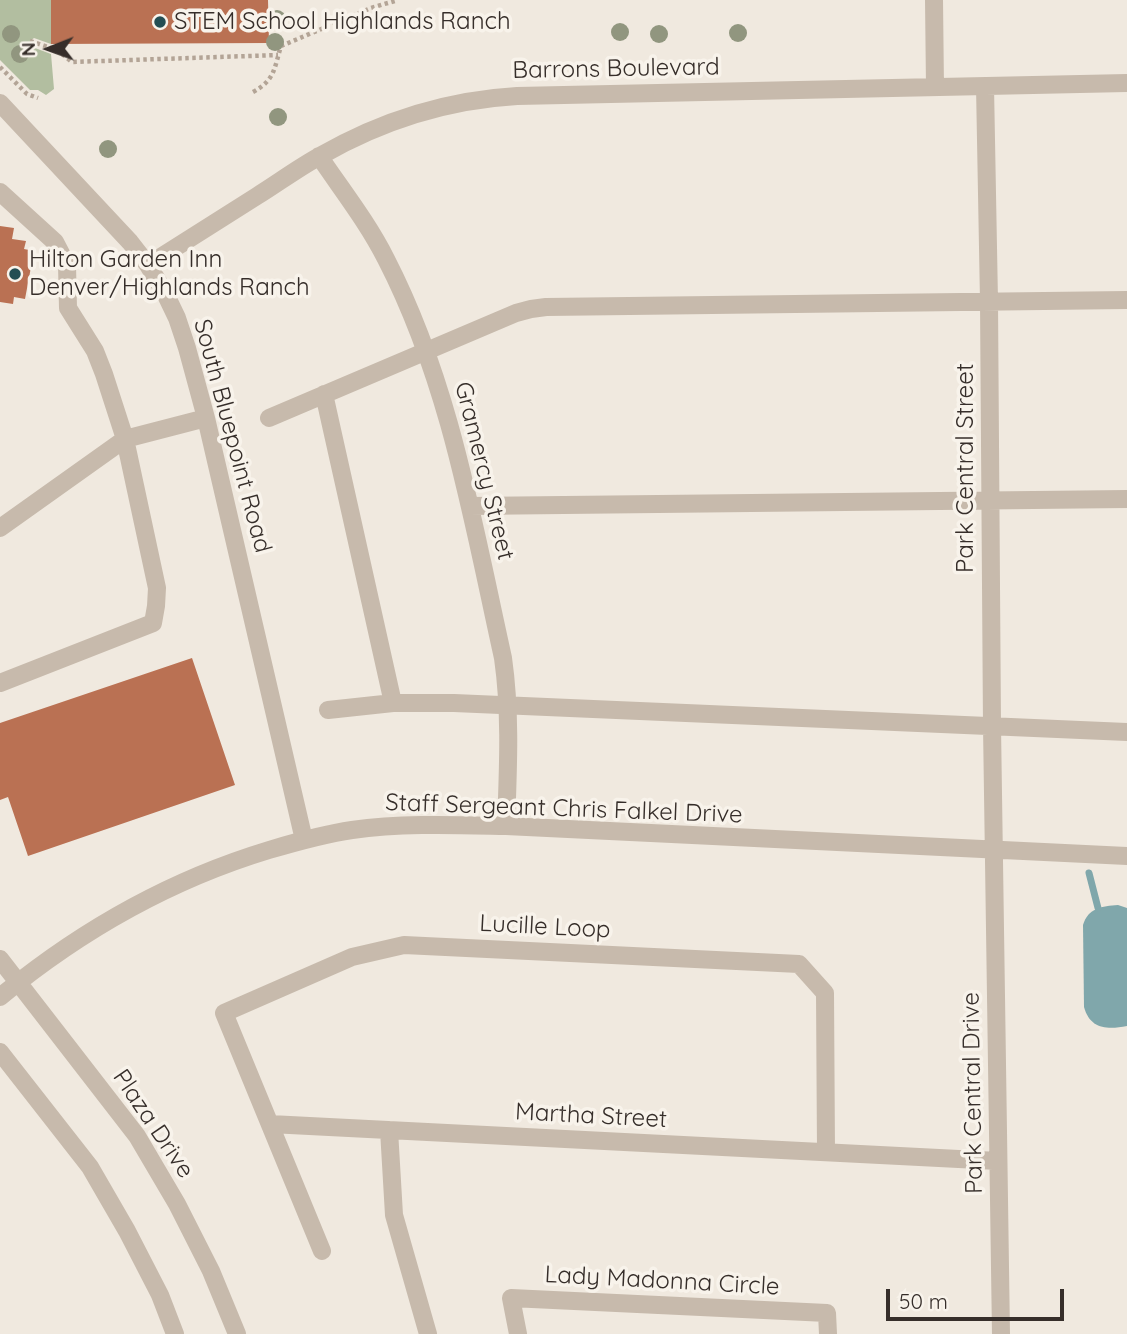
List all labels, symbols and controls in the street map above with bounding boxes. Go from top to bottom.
place label: STEM School Highlands Ranch [174,8,511,36]
north arrow [14,14,84,84]
marker: STEM School Highlands Ranch [152,14,168,30]
text: N [16,42,40,57]
street label: Barrons Boulevard [512,53,720,85]
place label: Hilton Garden Inn Denver/Highlands Ranch [29,246,310,302]
marker: Hilton Garden Inn Denver/Highlands Ranch [7,266,23,282]
street label: South Bluepoint Road [187,316,277,556]
street label: Park Central Street [952,363,980,573]
street label: Gramercy Street [448,379,520,563]
street label: Staff Sergeant Chris Falkel Drive [385,788,743,830]
street label: Lucille Loop [479,909,611,945]
street label: Park Central Drive [957,992,989,1194]
street label: Plaza Drive [106,1064,200,1184]
street label: Martha Street [514,1098,668,1134]
street label: Lady Madonna Circle [544,1260,780,1302]
scale bar [889,1274,1068,1318]
text: 50 m [899,1288,948,1314]

